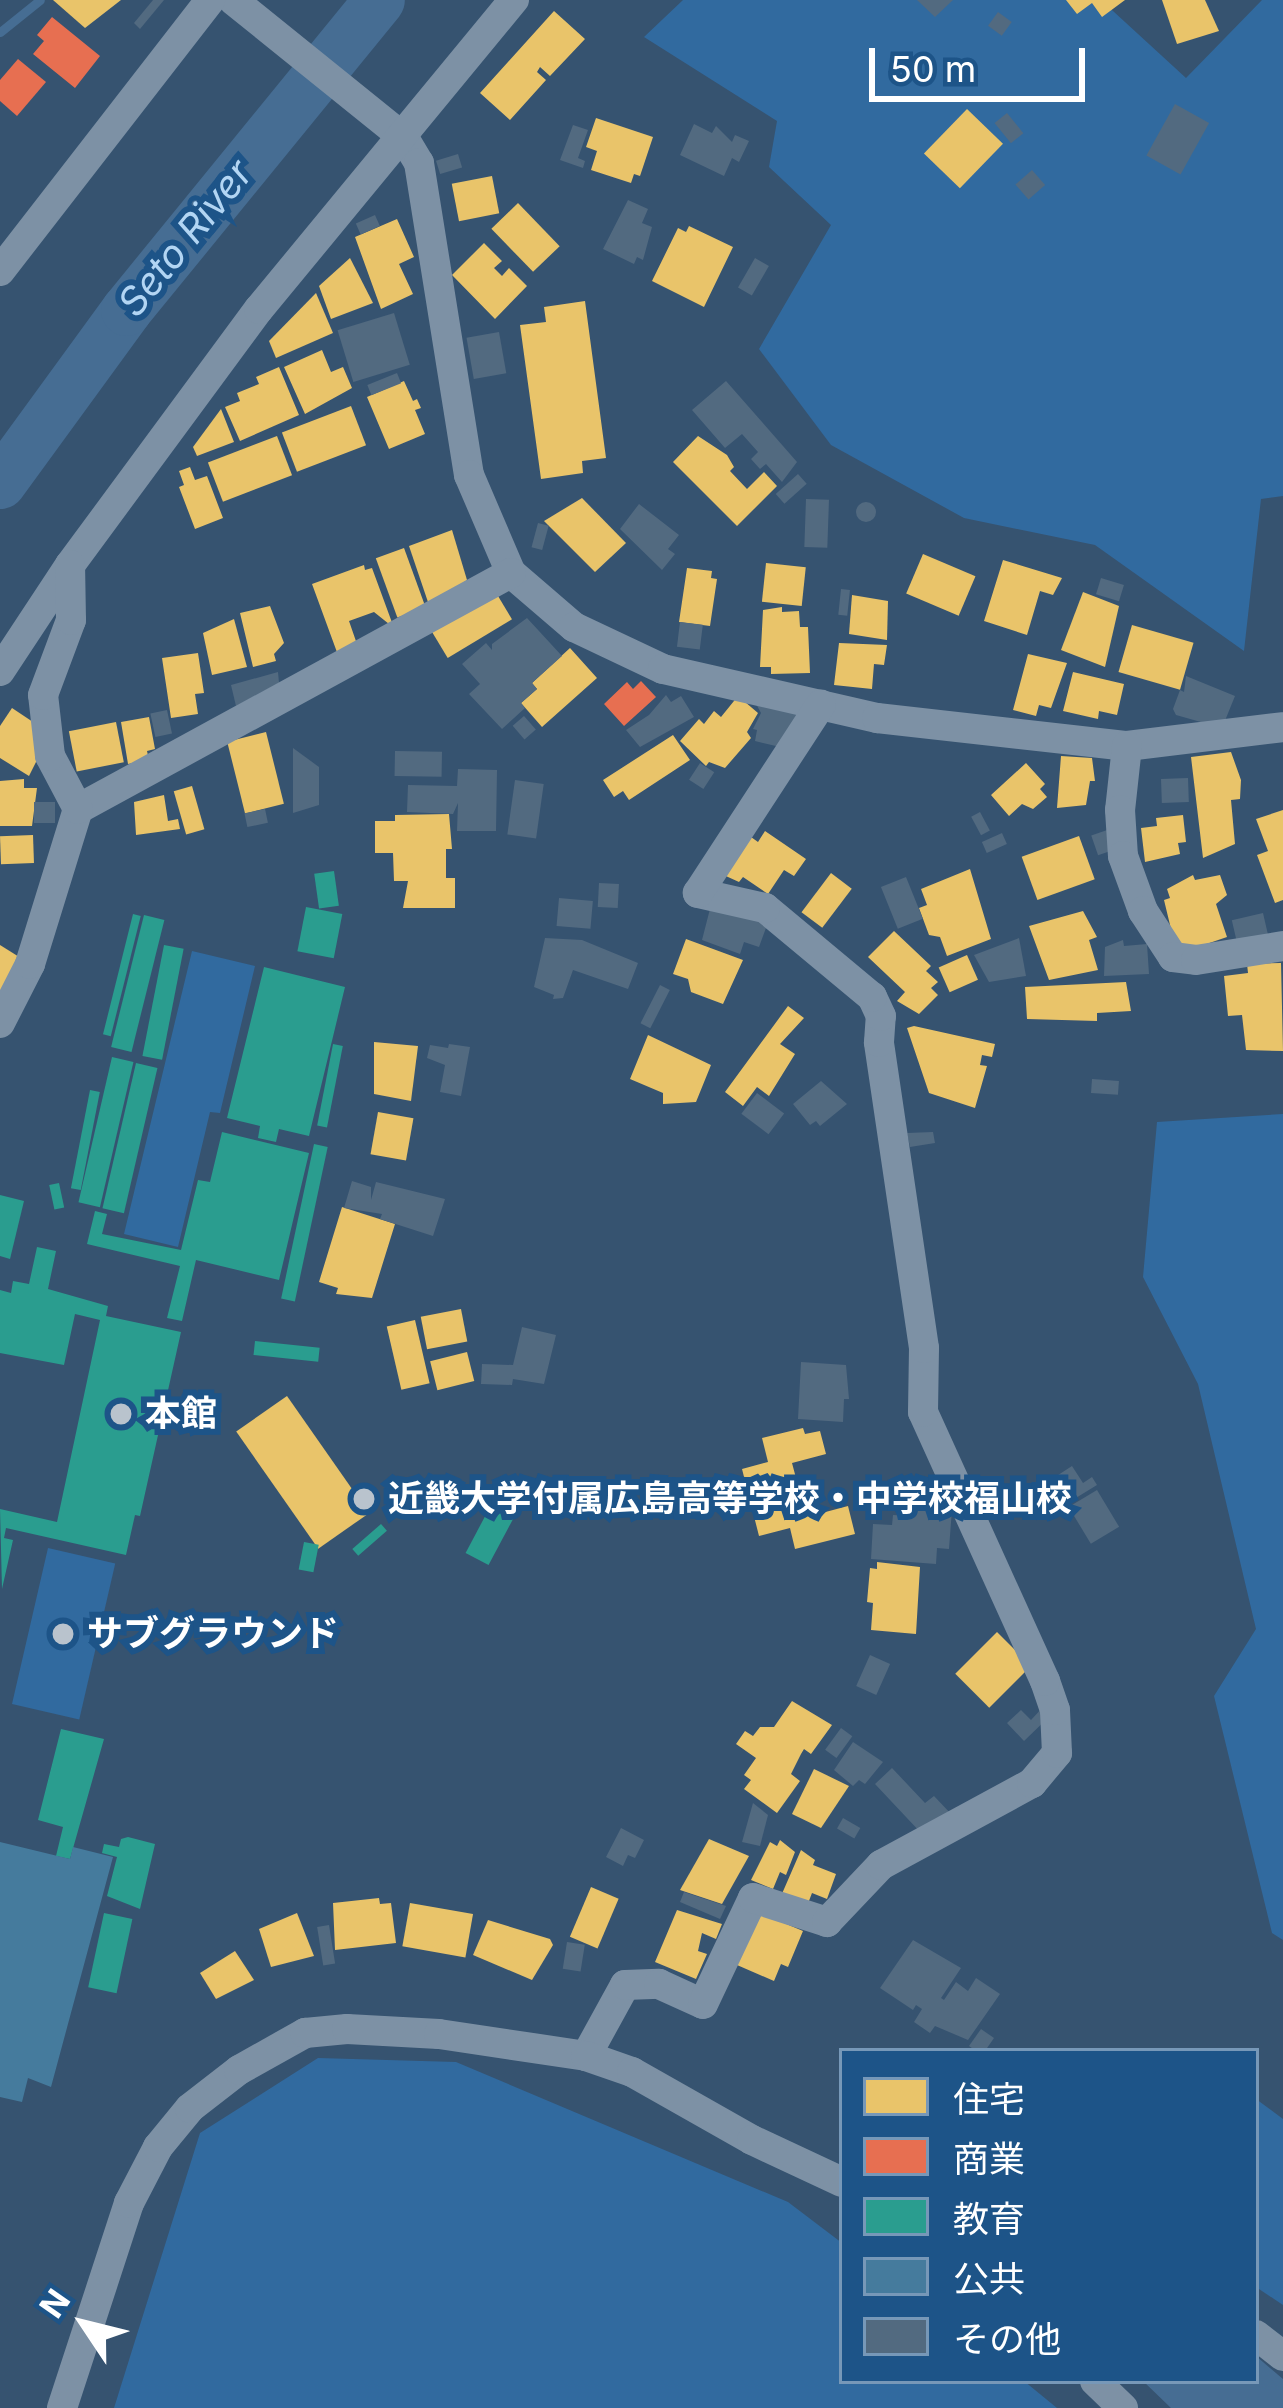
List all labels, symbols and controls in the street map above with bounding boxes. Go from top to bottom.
scale bar [875,24,1091,98]
text: 50 m [890,47,976,91]
water label: Seto River [108,151,262,325]
place label: 本館 [145,1392,217,1436]
marker: 本館 [108,1401,134,1427]
place label: 近畿大学付属広島高等学校・中学校福山校 [388,1477,1072,1521]
marker: 近畿大学付属広島高等学校・中学校福山校 [351,1486,377,1512]
place label: サブグラウンド [87,1612,339,1656]
marker: サブグラウンド [50,1621,76,1647]
legend [839,2048,1259,2384]
text: 住宅 [953,2077,1025,2121]
text: 商業 [953,2137,1025,2181]
text: 教育 [953,2197,1025,2241]
text: 公共 [953,2257,1025,2301]
north arrow [24,2264,144,2384]
text: N [31,2282,78,2325]
text: その他 [953,2317,1061,2361]

